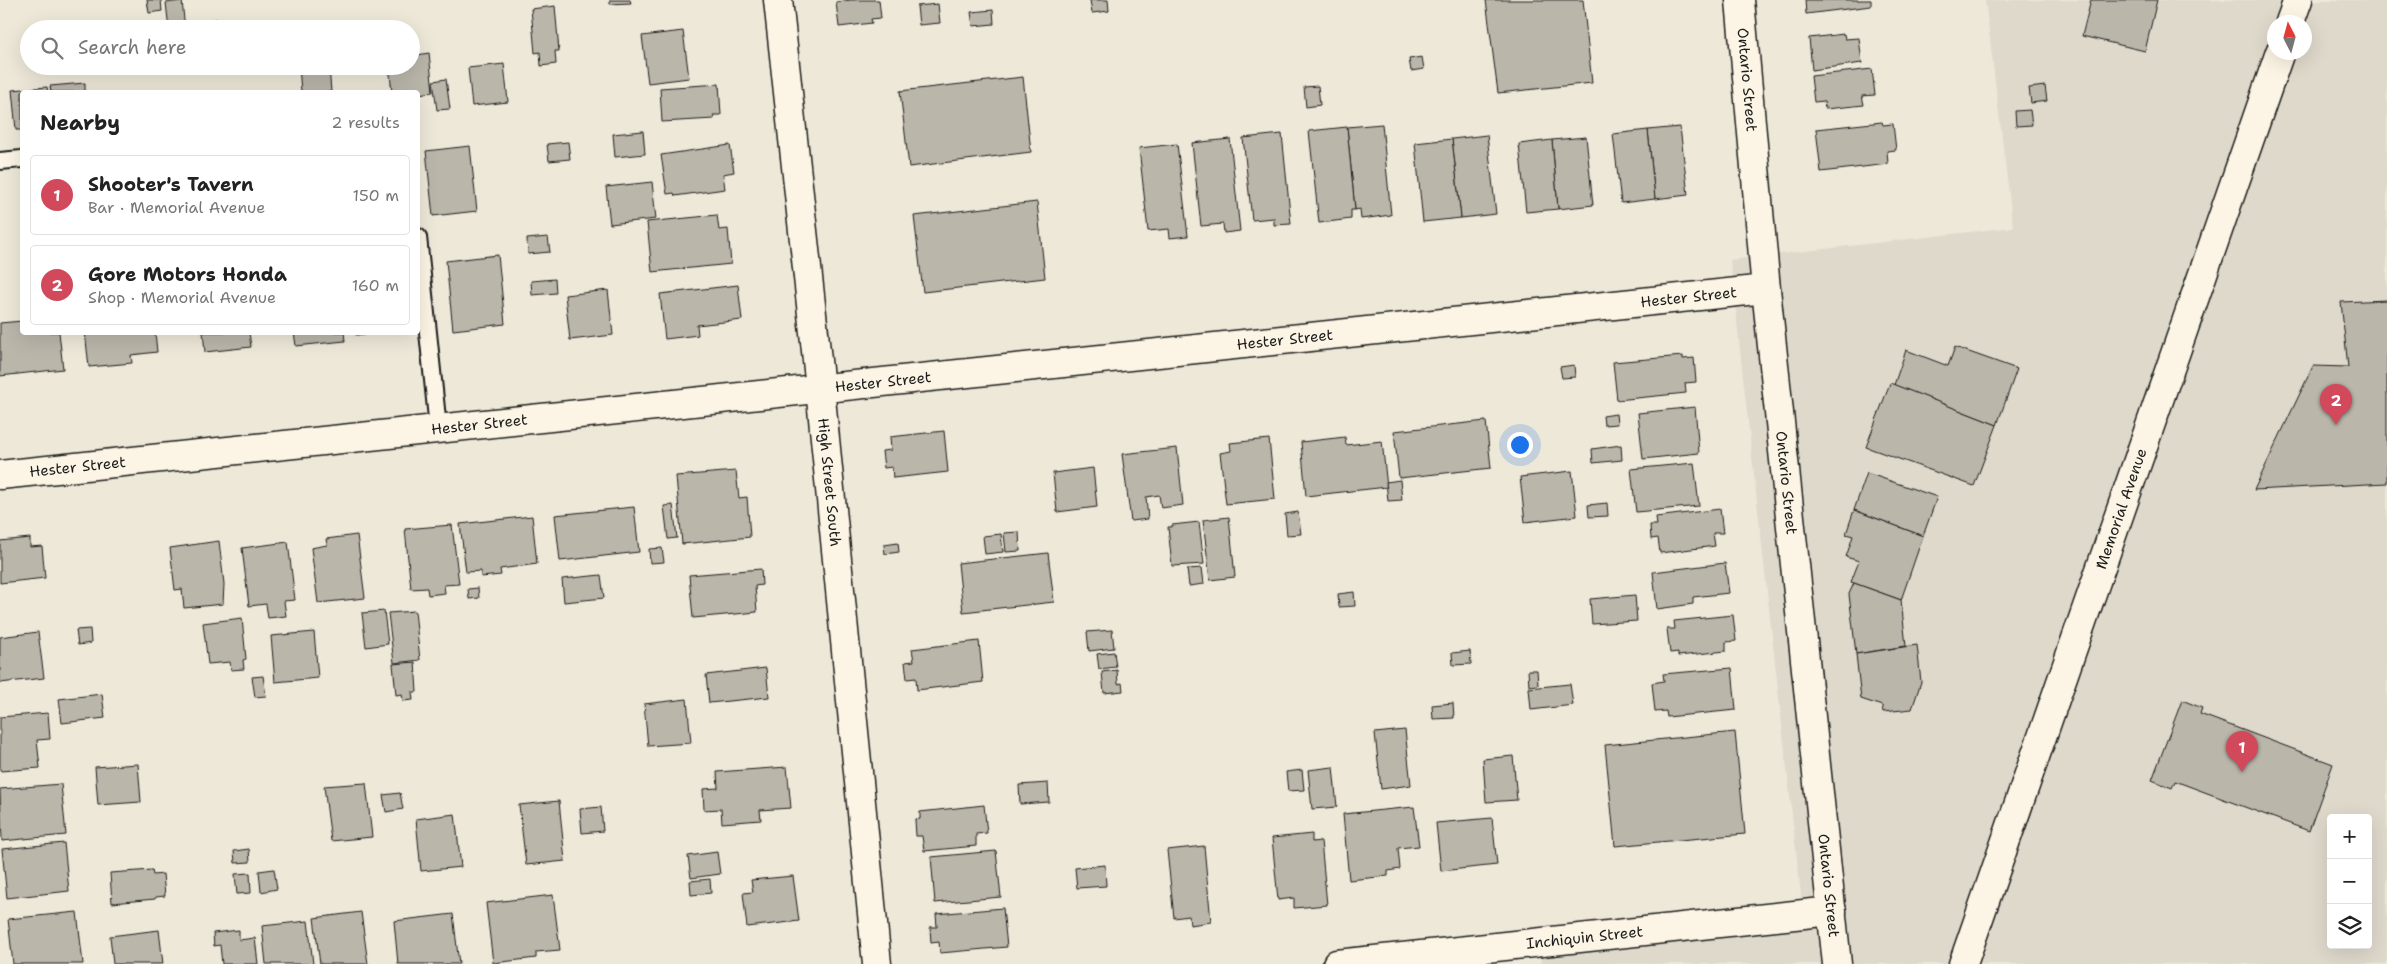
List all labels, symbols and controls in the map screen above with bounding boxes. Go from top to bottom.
north arrow [2267,15,2312,60]
search box [20,20,420,75]
street label: Ontario Street [1733,27,1762,132]
icon: search [38,34,66,62]
text: Search here [78,35,187,60]
text: Nearby [40,109,120,137]
text: 2 results [331,112,400,133]
text: Shooter's Tavern [88,172,254,197]
text: 1 [53,185,61,206]
text: 150 m [352,185,399,206]
text: Bar · Memorial Avenue [88,197,265,218]
text: Gore Motors Honda [88,262,287,287]
text: 2 [51,275,63,296]
text: 160 m [352,275,399,296]
street label: Hester Street [1639,282,1738,312]
text: Shop · Memorial Avenue [88,287,276,308]
street label: Hester Street [1236,325,1334,355]
street label: Hester Street [834,367,932,397]
pin: 2 [2320,384,2352,425]
street label: Hester Street [430,409,529,440]
street label: High Street South [813,417,846,548]
street label: Ontario Street [1771,430,1802,536]
your location [1507,432,1533,458]
street label: Memorial Avenue [2091,446,2152,572]
street label: Hester Street [28,452,127,482]
pin: 1 [2226,731,2258,772]
map controls [2327,814,2372,949]
button: + [2327,814,2372,859]
street label: Ontario Street [1813,833,1844,938]
button: − [2327,859,2372,904]
button: layers [2327,904,2372,949]
street label: Inchiquin Street [1525,921,1644,954]

